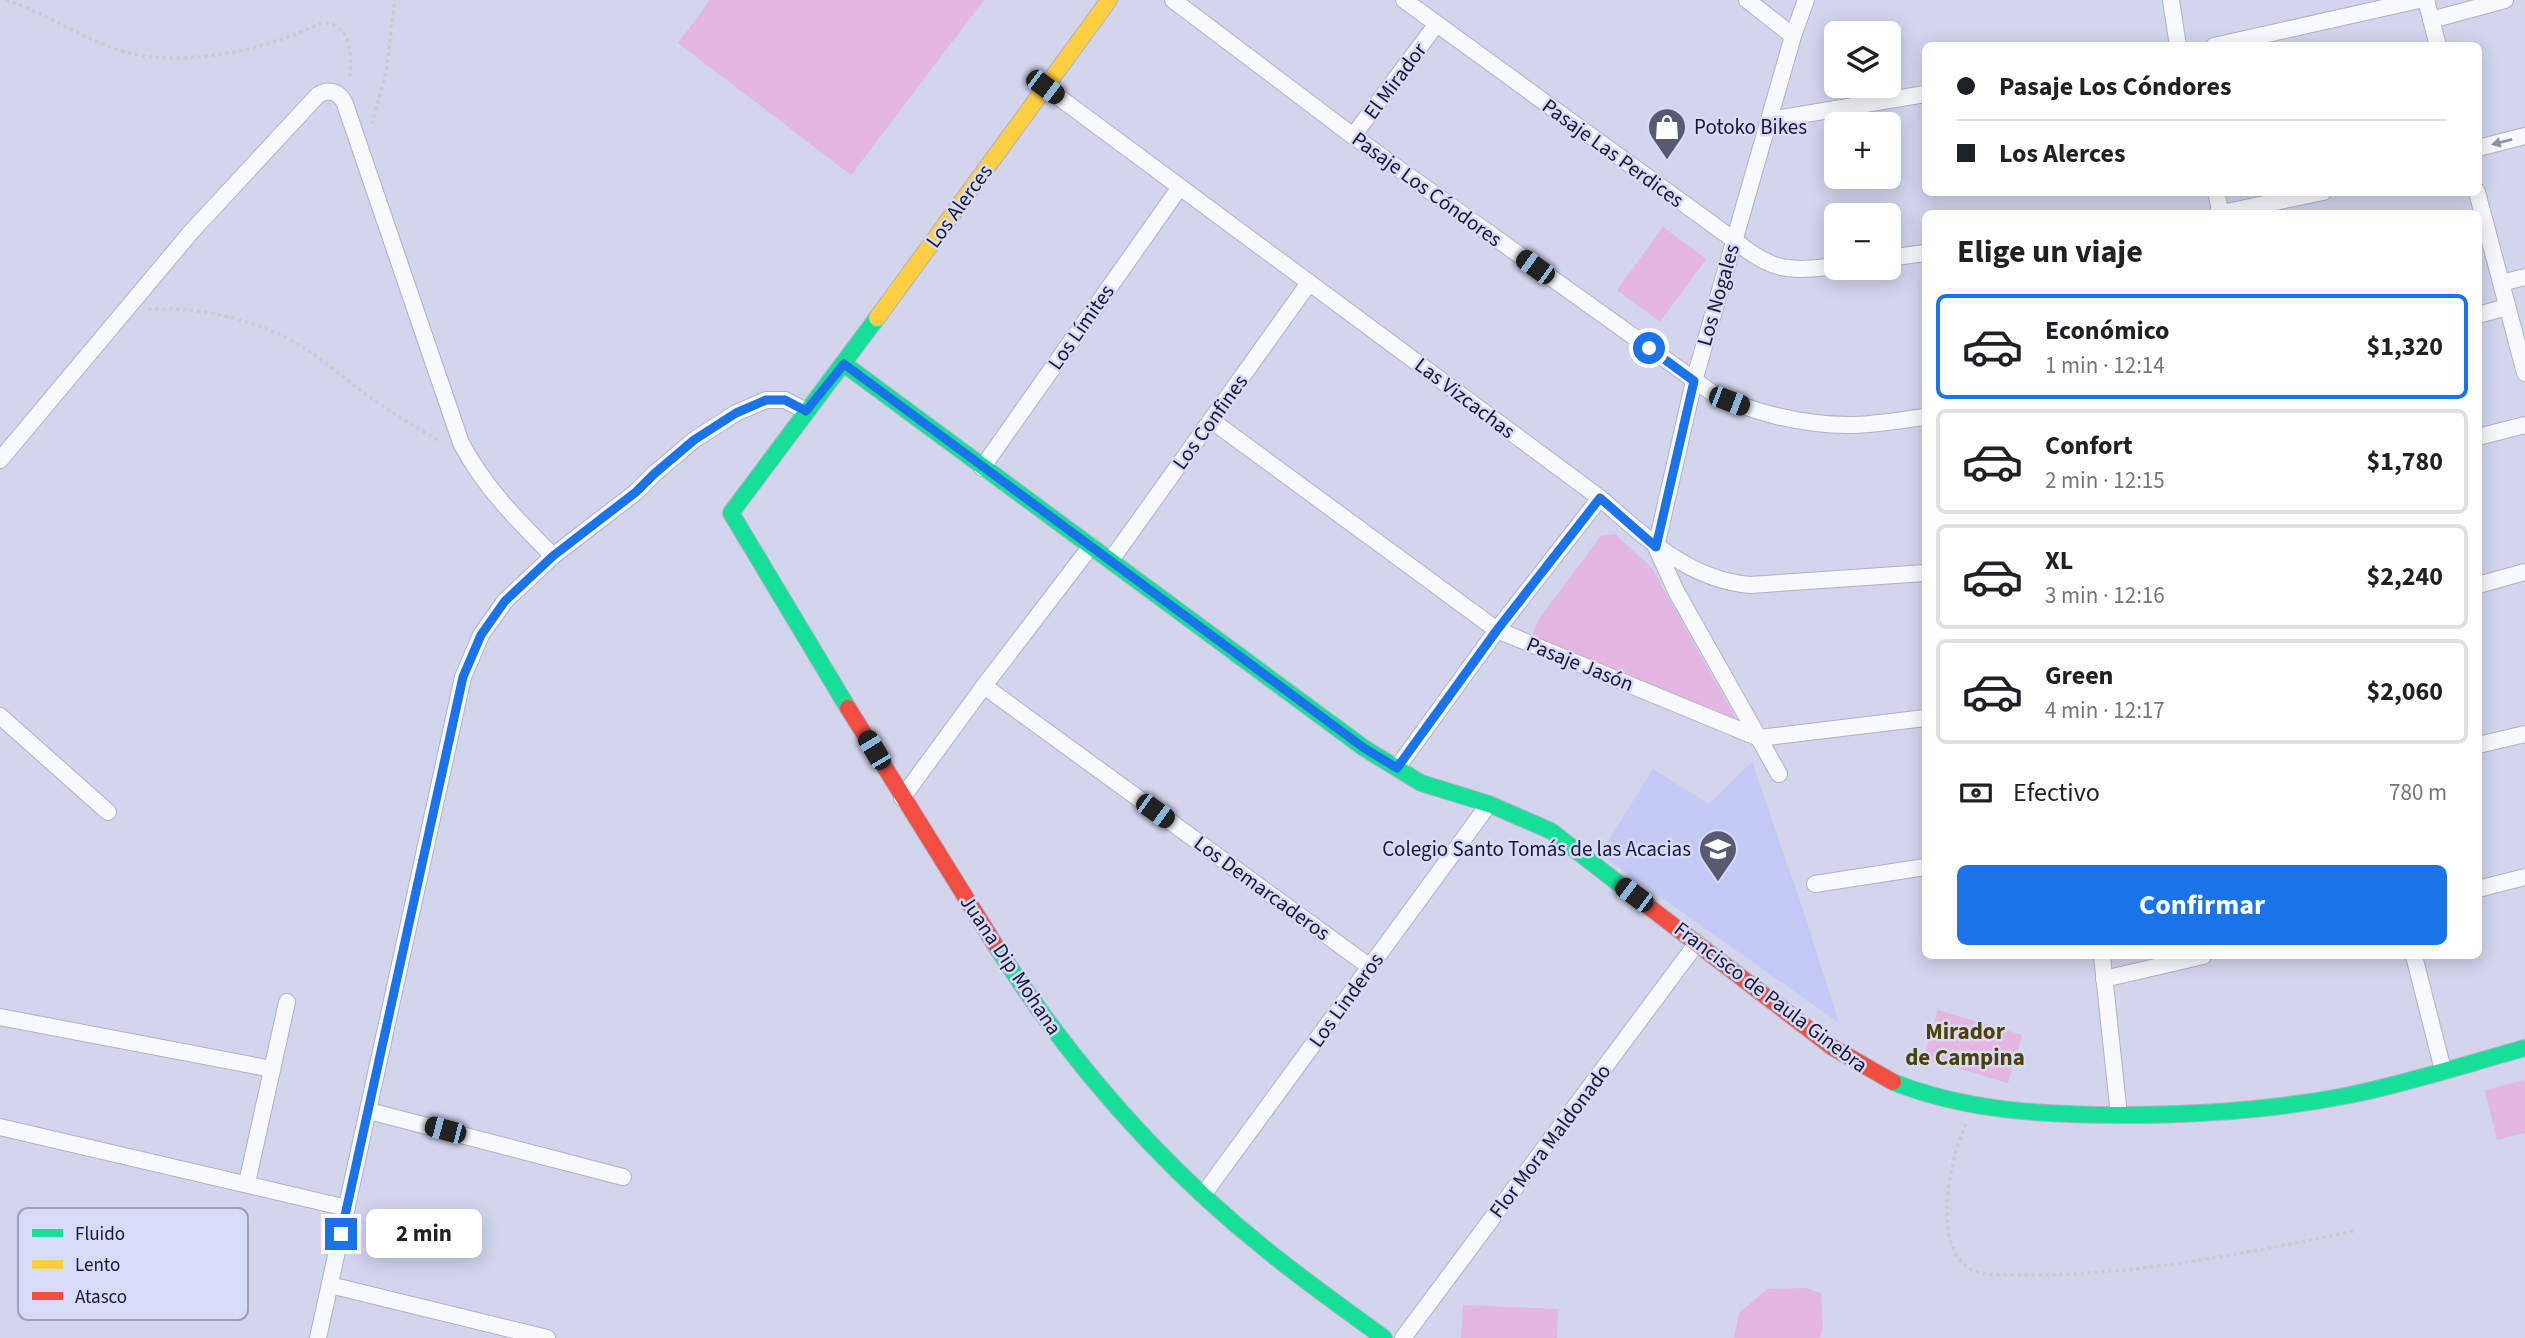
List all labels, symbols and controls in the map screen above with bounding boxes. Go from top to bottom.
map controls [1824,21,1901,280]
button: layers [1824,21,1901,98]
street label: El Mirador [1356,36,1434,125]
car [1022,66,1069,108]
text: Pasaje Los Cóndores [1999,68,2231,105]
street label: Pasaje Las Perdices [1536,91,1690,215]
shop icon: Potoko Bikes [1646,106,1688,161]
place label: Potoko Bikes [1694,112,1807,142]
button: + [1824,112,1901,189]
street label: Pasaje Los Cóndores [1346,124,1508,254]
text: Los Alerces [1999,135,2125,172]
one-way arrow [2490,137,2512,148]
street label: Los Alerces [918,158,1000,254]
button: − [1824,203,1901,280]
text: Elige un viaje [1957,229,2143,275]
street label: Los Nogales [1689,240,1747,349]
car [1512,246,1559,288]
street label: Los Límites [1041,278,1122,376]
text: Económico [2045,312,2170,349]
icon: car [1961,315,2024,378]
text: $1,320 [2367,328,2443,365]
route start [1633,332,1665,364]
text: 1 min · 12:14 [2045,349,2165,382]
street label: Las Vizcachas [1409,350,1522,446]
street label: Los Confines [1165,368,1255,476]
car [1706,384,1753,418]
text: Confort [2045,427,2133,464]
icon: car [1961,430,2024,493]
text: $1,780 [2367,443,2443,480]
text: 2 min · 12:15 [2045,464,2165,497]
text: XL [2045,542,2073,579]
icon: car [1961,545,2024,608]
text: $2,240 [2367,558,2443,595]
text: 3 min · 12:16 [2045,579,2165,612]
street label: Pasaje Jasón [1522,629,1638,699]
text: Green [2045,657,2113,694]
icon: car [1961,660,2024,723]
text: $2,060 [2367,673,2443,710]
text: 4 min · 12:17 [2045,694,2165,727]
car [855,727,894,773]
icon: cash [1957,774,1995,812]
text: Efectivo [2013,774,2100,811]
text: 780 m [2389,776,2447,809]
car [1132,790,1179,832]
street label: Los Demarcaderos [1188,828,1336,948]
school or university icon: Colegio Santo Tomás de las Acacias [1697,828,1739,883]
place label: Colegio Santo Tomás de las Acacias [1382,834,1691,864]
button: Confirmar [1957,865,2447,945]
car [1611,874,1658,916]
street label: Juana Dip Mohana [953,889,1069,1041]
street label: Francisco de Paula Ginebra [1668,914,1874,1080]
street label: Los Linderos [1301,946,1391,1053]
district label: Mirador de Campina [1905,1015,2025,1074]
street label: Flor Mora Maldonado [1482,1058,1618,1224]
car [422,1114,469,1146]
legend [18,1208,248,1320]
callout: 2 min [366,1210,481,1258]
text: 2 min [396,1217,452,1250]
route end [325,1218,357,1250]
text: Fluido [75,1221,125,1248]
text: Lento [75,1252,120,1279]
text: Atasco [75,1284,127,1311]

